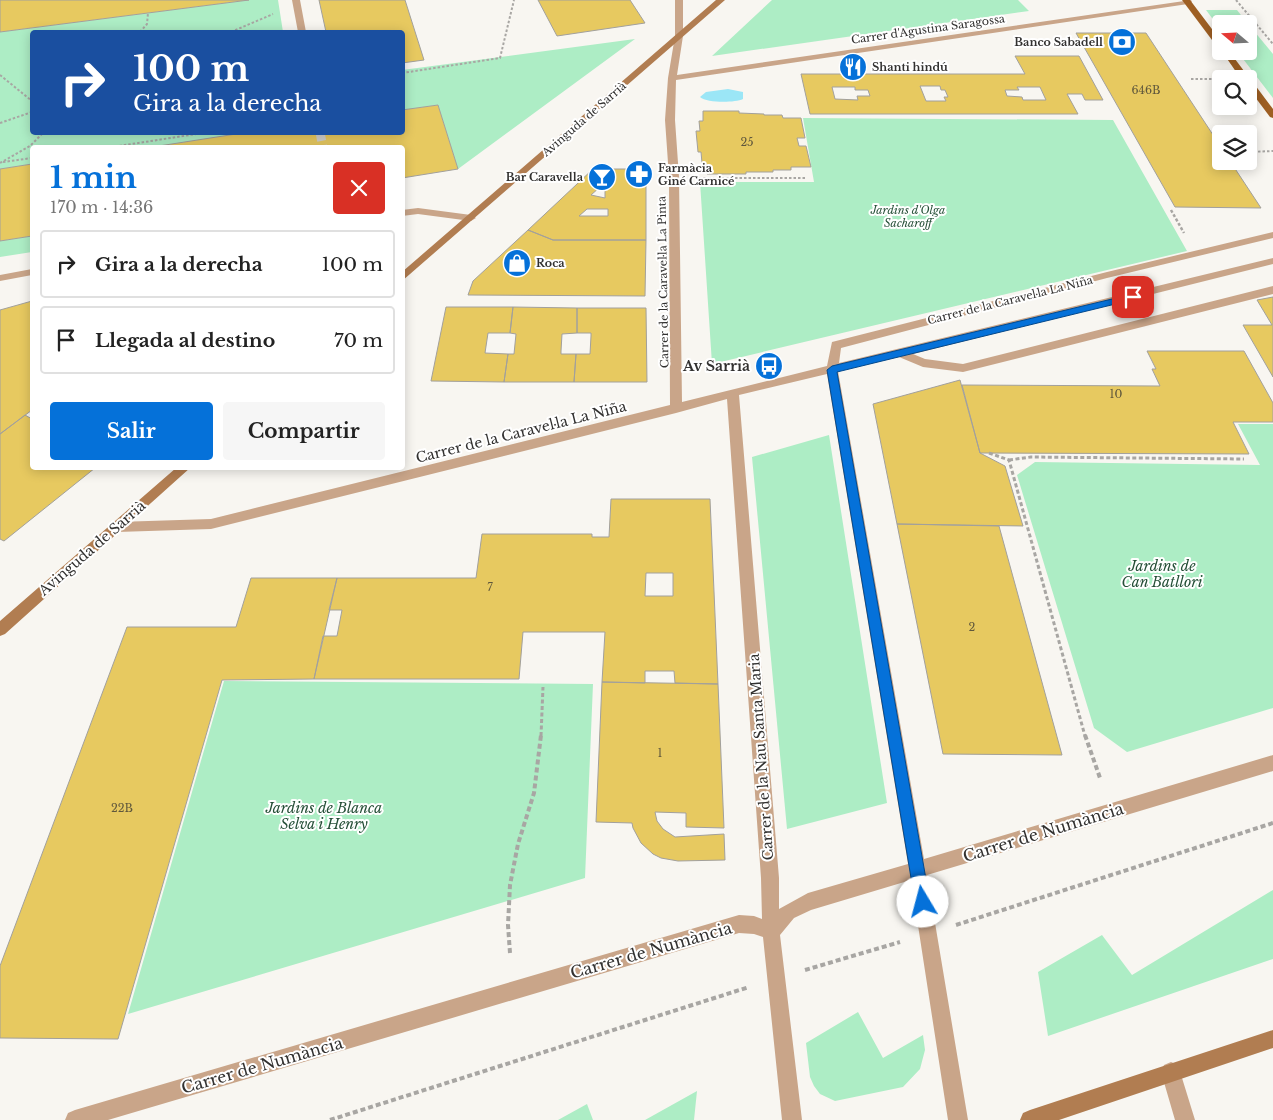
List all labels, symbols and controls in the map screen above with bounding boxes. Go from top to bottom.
street label: Carrer d'Agustina Saragossa [850,11,1007,47]
north arrow [1212,15,1258,60]
map controls [1212,15,1257,170]
bank icon: Banco Sabadell [1107,27,1137,57]
place label: Banco Sabadell [1014,35,1103,49]
text: 100 m [133,47,249,90]
icon: right [50,50,115,115]
restaurant icon: Shanti hindú [838,52,868,82]
place label: Shanti hindú [872,60,948,74]
button: search [1212,70,1257,115]
street label: Avinguda de Sarrià [538,78,630,160]
house number: 646B [1131,83,1161,97]
text: Gira a la derecha [133,90,322,117]
button: layers [1212,125,1257,170]
house number: 25 [740,135,754,149]
text: 1 min [50,159,137,196]
pharmacy icon: Farmàcia Giné Carnicé [624,159,654,189]
place label: Farmàcia Giné Carnicé [658,161,735,188]
button: close [333,162,385,214]
bar icon: Bar Caravella [587,162,617,192]
place label: Bar Caravella [506,170,584,184]
street label: Carrer de la Caravel·la La Pinta [654,195,672,368]
text: 170 m · 14:36 [50,197,153,217]
park label: Jardins d'Olga Sacharoff [870,203,945,230]
shop icon: Roca [502,248,532,278]
icon: right [52,250,80,278]
text: Gira a la derecha [95,253,263,276]
text: 100 m [322,253,383,276]
place label: Roca [536,256,565,270]
street label: Carrer de la Caravel·la La Niña [926,272,1095,327]
pin [1112,276,1154,318]
icon: arrive [1119,283,1147,311]
icon: arrive [52,326,80,354]
text: Llegada al destino [95,329,275,352]
text: 70 m [334,329,383,352]
bus stop icon: Av Sarrià [754,351,784,381]
place label: Av Sarrià [682,357,750,375]
house number: 10 [1110,387,1123,401]
street label: Carrer de la Caravel·la La Niña [414,397,628,467]
button: Salir [50,402,213,460]
button: Compartir [223,402,385,460]
street label: Avinguda de Sarrià [34,496,149,600]
park label: Jardins de Can Batllori [1121,557,1203,591]
house number: 7 [487,580,493,594]
house number: 2 [969,620,976,634]
street label: Carrer de la Nau Santa Maria [745,653,777,861]
house number: 1 [658,746,663,760]
street label: Carrer de Numància [960,798,1126,866]
park label: Jardins de Blanca Selva i Henry [265,799,382,833]
house number: 22B [111,801,133,815]
position arrow [896,875,948,927]
street label: Carrer de Numància [568,917,734,983]
street label: Carrer de Numància [179,1032,345,1098]

